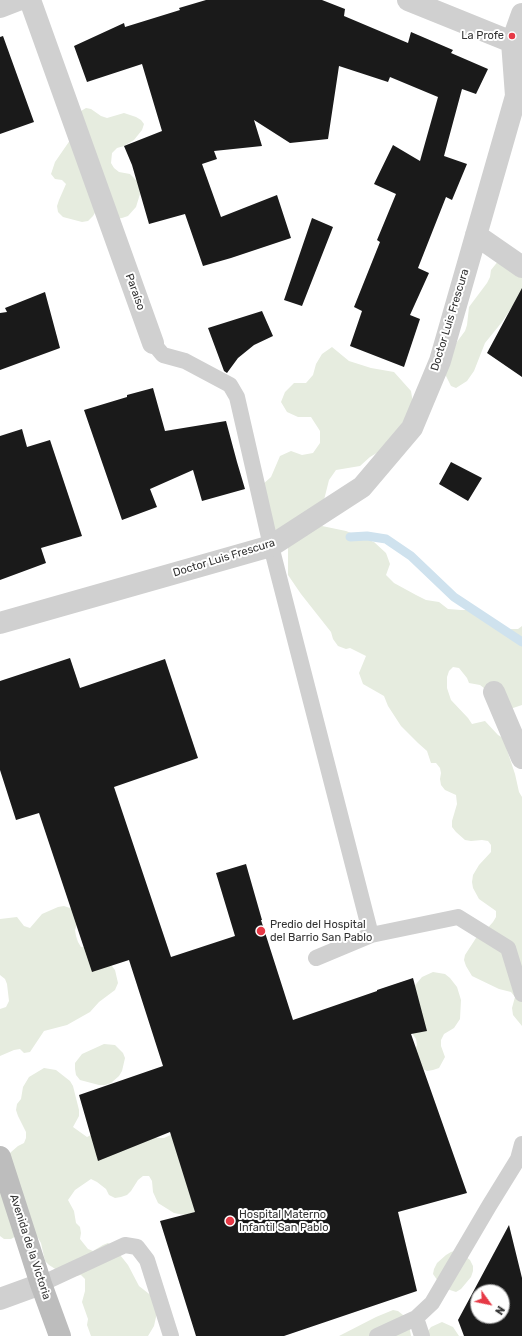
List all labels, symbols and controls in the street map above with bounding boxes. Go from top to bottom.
place label: La Profe [461,29,504,43]
marker: La Profe [507,31,517,41]
street label: Doctor Luis Frescura [428,267,472,373]
street label: Paraíso [122,272,148,312]
street label: Doctor Luis Frescura [171,536,277,580]
place label: Predio del Hospital del Barrio San Pablo [270,918,372,944]
marker: Predio del Hospital del Barrio San Pablo [255,925,267,937]
street label: Avenida de la Victoria [7,1193,53,1301]
place label: Hospital Materno Infantil San Pablo [239,1208,329,1234]
marker: Hospital Materno Infantil San Pablo [224,1215,236,1227]
north arrow [470,1284,510,1324]
text: N [492,1303,507,1317]

